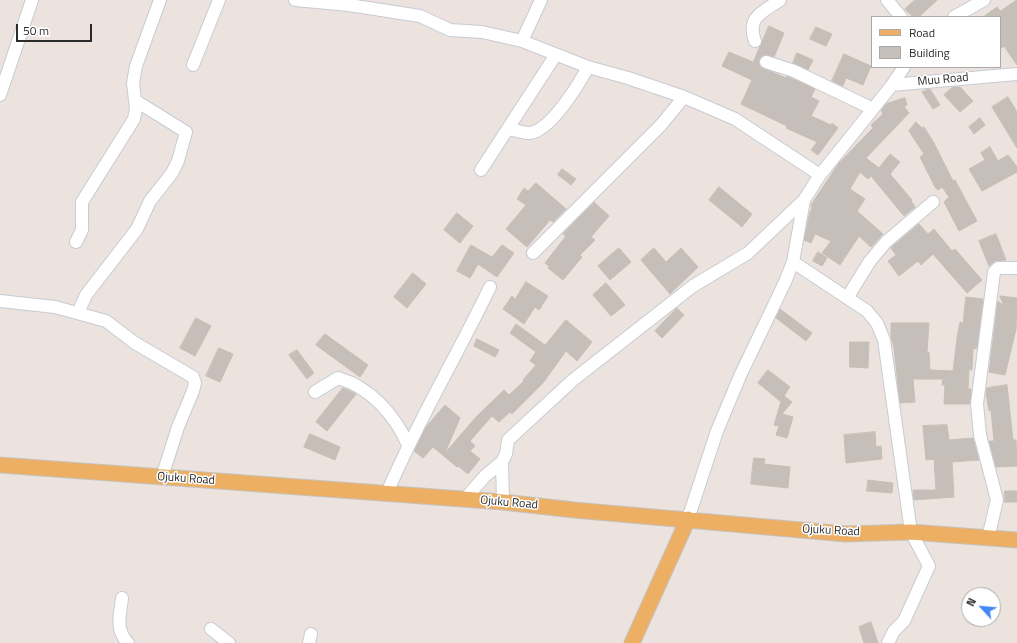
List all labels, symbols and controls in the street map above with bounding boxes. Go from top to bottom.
scale bar [18,16,94,42]
legend [871,16,1001,68]
text: 50 m [23,21,49,40]
text: Road [909,23,935,42]
text: Building [909,43,950,62]
street label: Muu Road [917,71,969,89]
street label: Ojuku Road [157,470,215,488]
street label: Ojuku Road [480,493,538,513]
street label: Ojuku Road [802,522,860,540]
north arrow [961,587,1001,627]
text: N [962,595,980,609]

